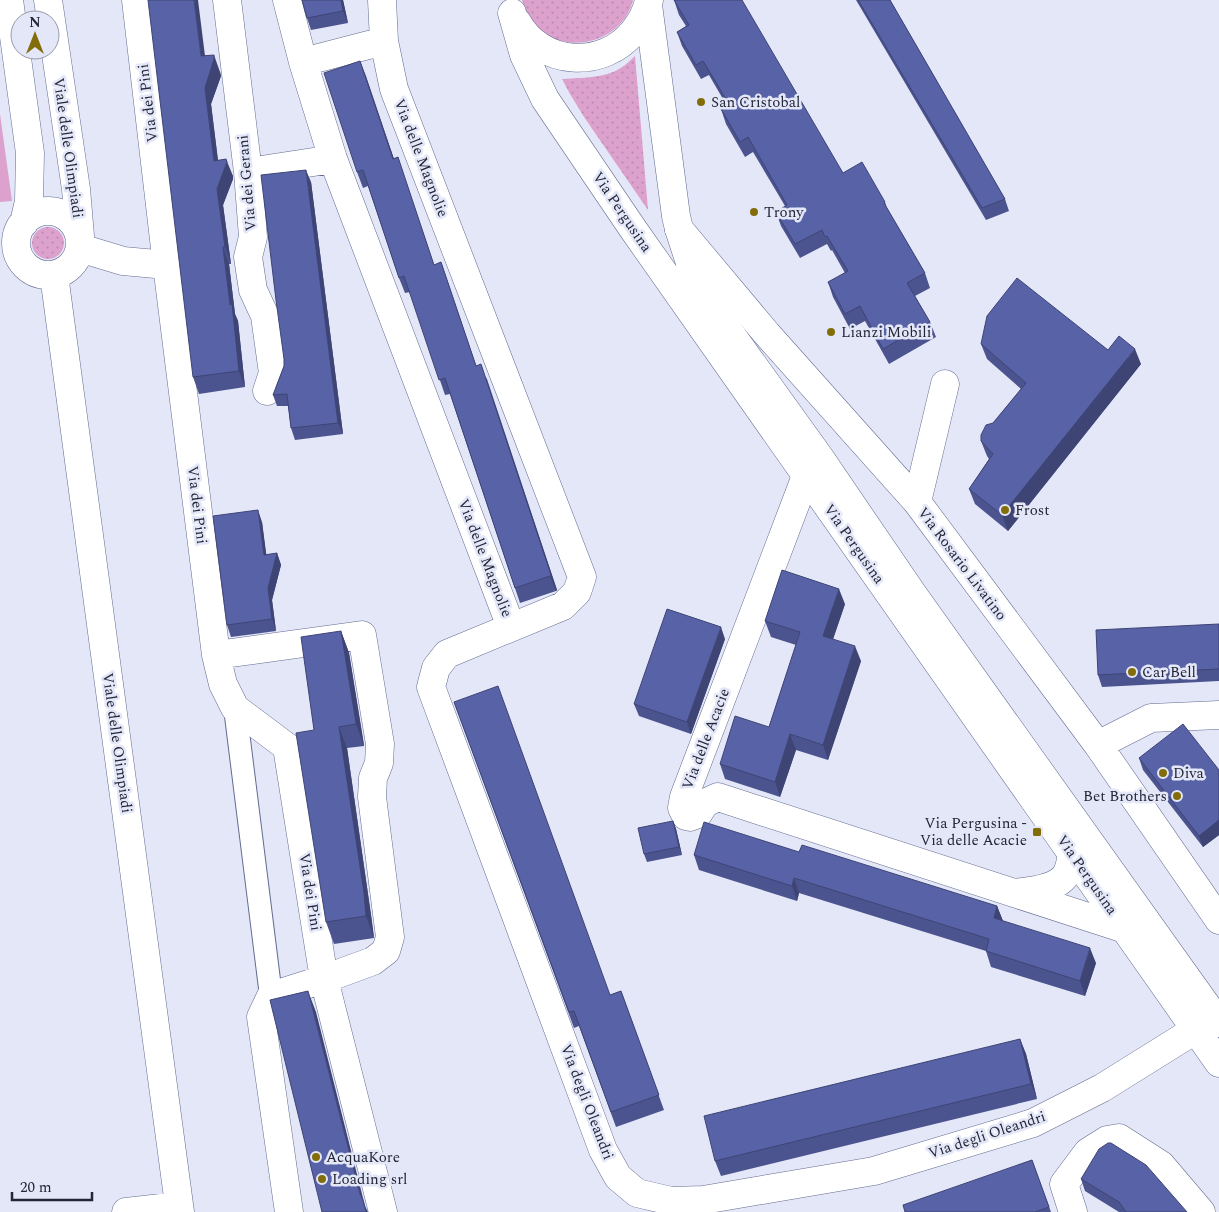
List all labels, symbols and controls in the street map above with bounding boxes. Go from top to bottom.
north arrow [10,10,60,60]
text: N [29,12,41,33]
street label: Via dei Pini [132,63,164,143]
street label: Viale delle Olimpiadi [47,76,89,220]
place label: San Cristobal [711,91,800,114]
street label: Via delle Magnolie [388,95,454,221]
marker: San Cristobal [695,96,707,108]
street label: Via dei Gerani [231,134,263,232]
street label: Via Pergusina [586,167,658,258]
place label: Trony [764,201,804,224]
marker: Trony [748,206,760,218]
place label: Lianzi Mobili [841,321,931,344]
marker: Lianzi Mobili [825,326,837,338]
street label: Via dei Pini [181,465,213,545]
street label: Via delle Magnolie [452,495,518,621]
street label: Via Pergusina [818,499,891,589]
place label: Frost [1015,499,1049,522]
street label: Via Rosario Livatino [912,502,1012,626]
marker: Frost [999,504,1011,516]
place label: Car Bell [1142,661,1196,684]
marker: Car Bell [1126,666,1138,678]
street label: Viale delle Olimpiadi [96,671,138,815]
street label: Via delle Acacie [676,685,736,793]
place label: Diva [1173,762,1205,785]
marker: Diva [1157,767,1169,779]
place label: Bet Brothers [1083,785,1167,808]
marker: Bet Brothers [1171,790,1183,802]
place label: Via Pergusina - Via delle Acacie [920,812,1027,852]
marker: Via Pergusina - Via delle Acacie [1031,826,1043,838]
street label: Via Pergusina [1051,830,1124,920]
street label: Via dei Pini [292,851,328,933]
street label: Via degli Oleandri [554,1041,620,1163]
street label: Via degli Oleandri [925,1105,1049,1165]
place label: AcquaKore [326,1146,400,1169]
marker: AcquaKore [310,1151,322,1163]
place label: Loading srl [332,1168,408,1191]
scale bar [12,1170,92,1202]
marker: Loading srl [316,1173,328,1185]
text: 20 m [20,1176,52,1199]

